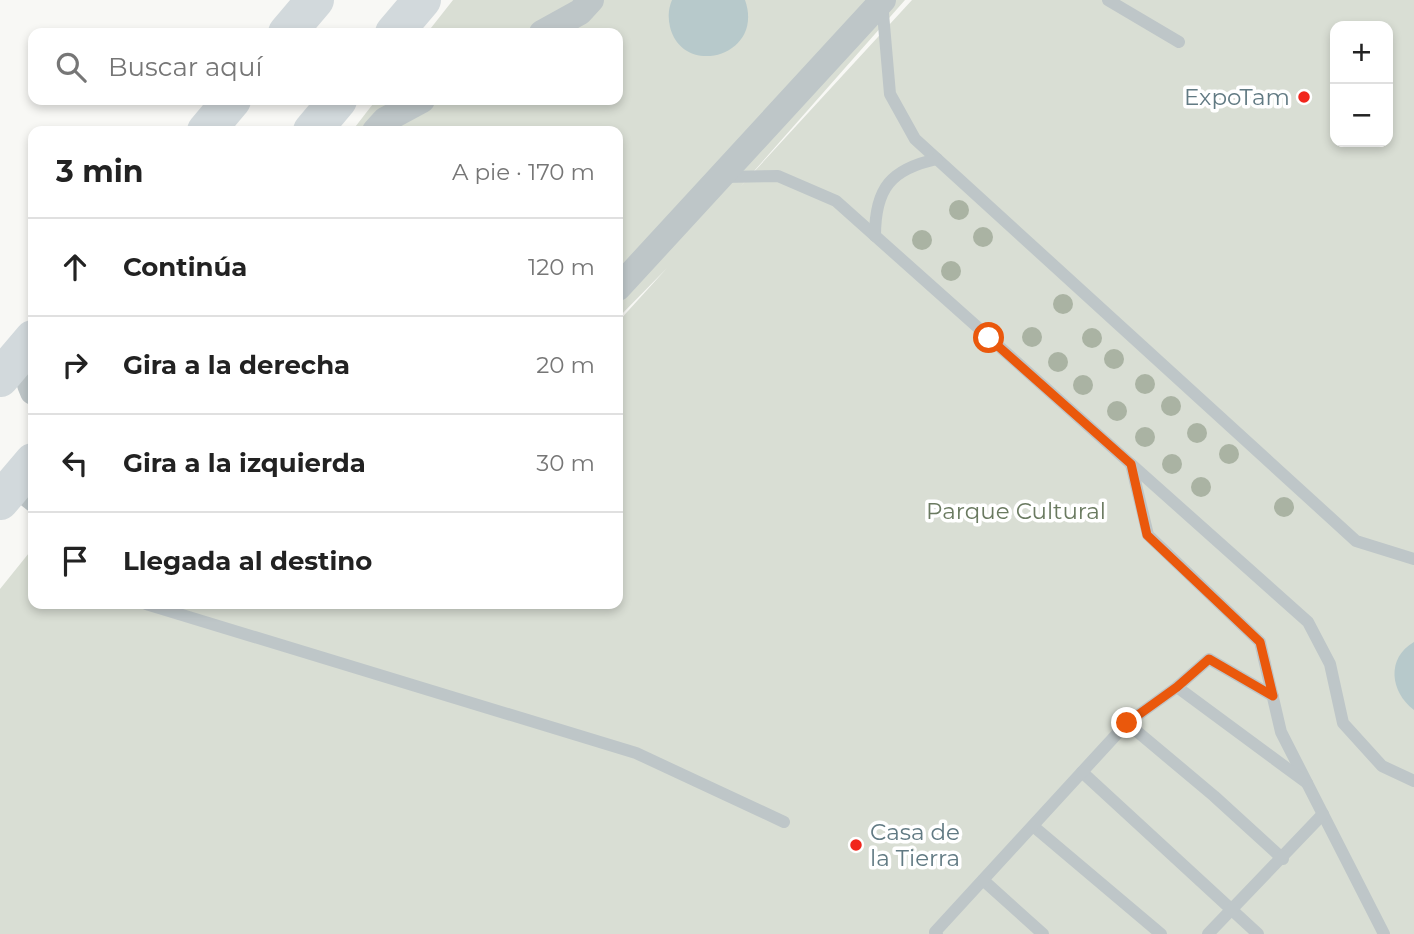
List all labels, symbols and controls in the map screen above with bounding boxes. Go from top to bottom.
map controls [1330,21,1393,147]
button: + [1330,21,1393,84]
search box [28,28,623,105]
icon: search [52,48,90,86]
text: Buscar aquí [108,51,262,83]
place label: ExpoTam [1184,83,1290,111]
button: − [1330,84,1393,147]
marker: ExpoTam [1296,89,1312,105]
text: 3 min [56,153,143,190]
text: A pie · 170 m [452,158,595,186]
icon: ahead [56,248,94,286]
text: Continúa [123,251,247,283]
text: 120 m [528,253,595,281]
route start [973,322,1004,353]
icon: right [56,346,94,384]
text: Gira a la derecha [123,349,350,381]
text: 20 m [536,351,595,379]
icon: left [56,444,94,482]
text: Gira a la izquierda [123,447,366,479]
text: 30 m [536,449,595,477]
park label: Parque Cultural [926,497,1106,525]
icon: arrive [56,542,94,580]
text: Llegada al destino [123,545,372,577]
route end [1111,707,1142,738]
place label: Casa de la Tierra [870,818,960,872]
marker: Casa de la Tierra [848,837,864,853]

